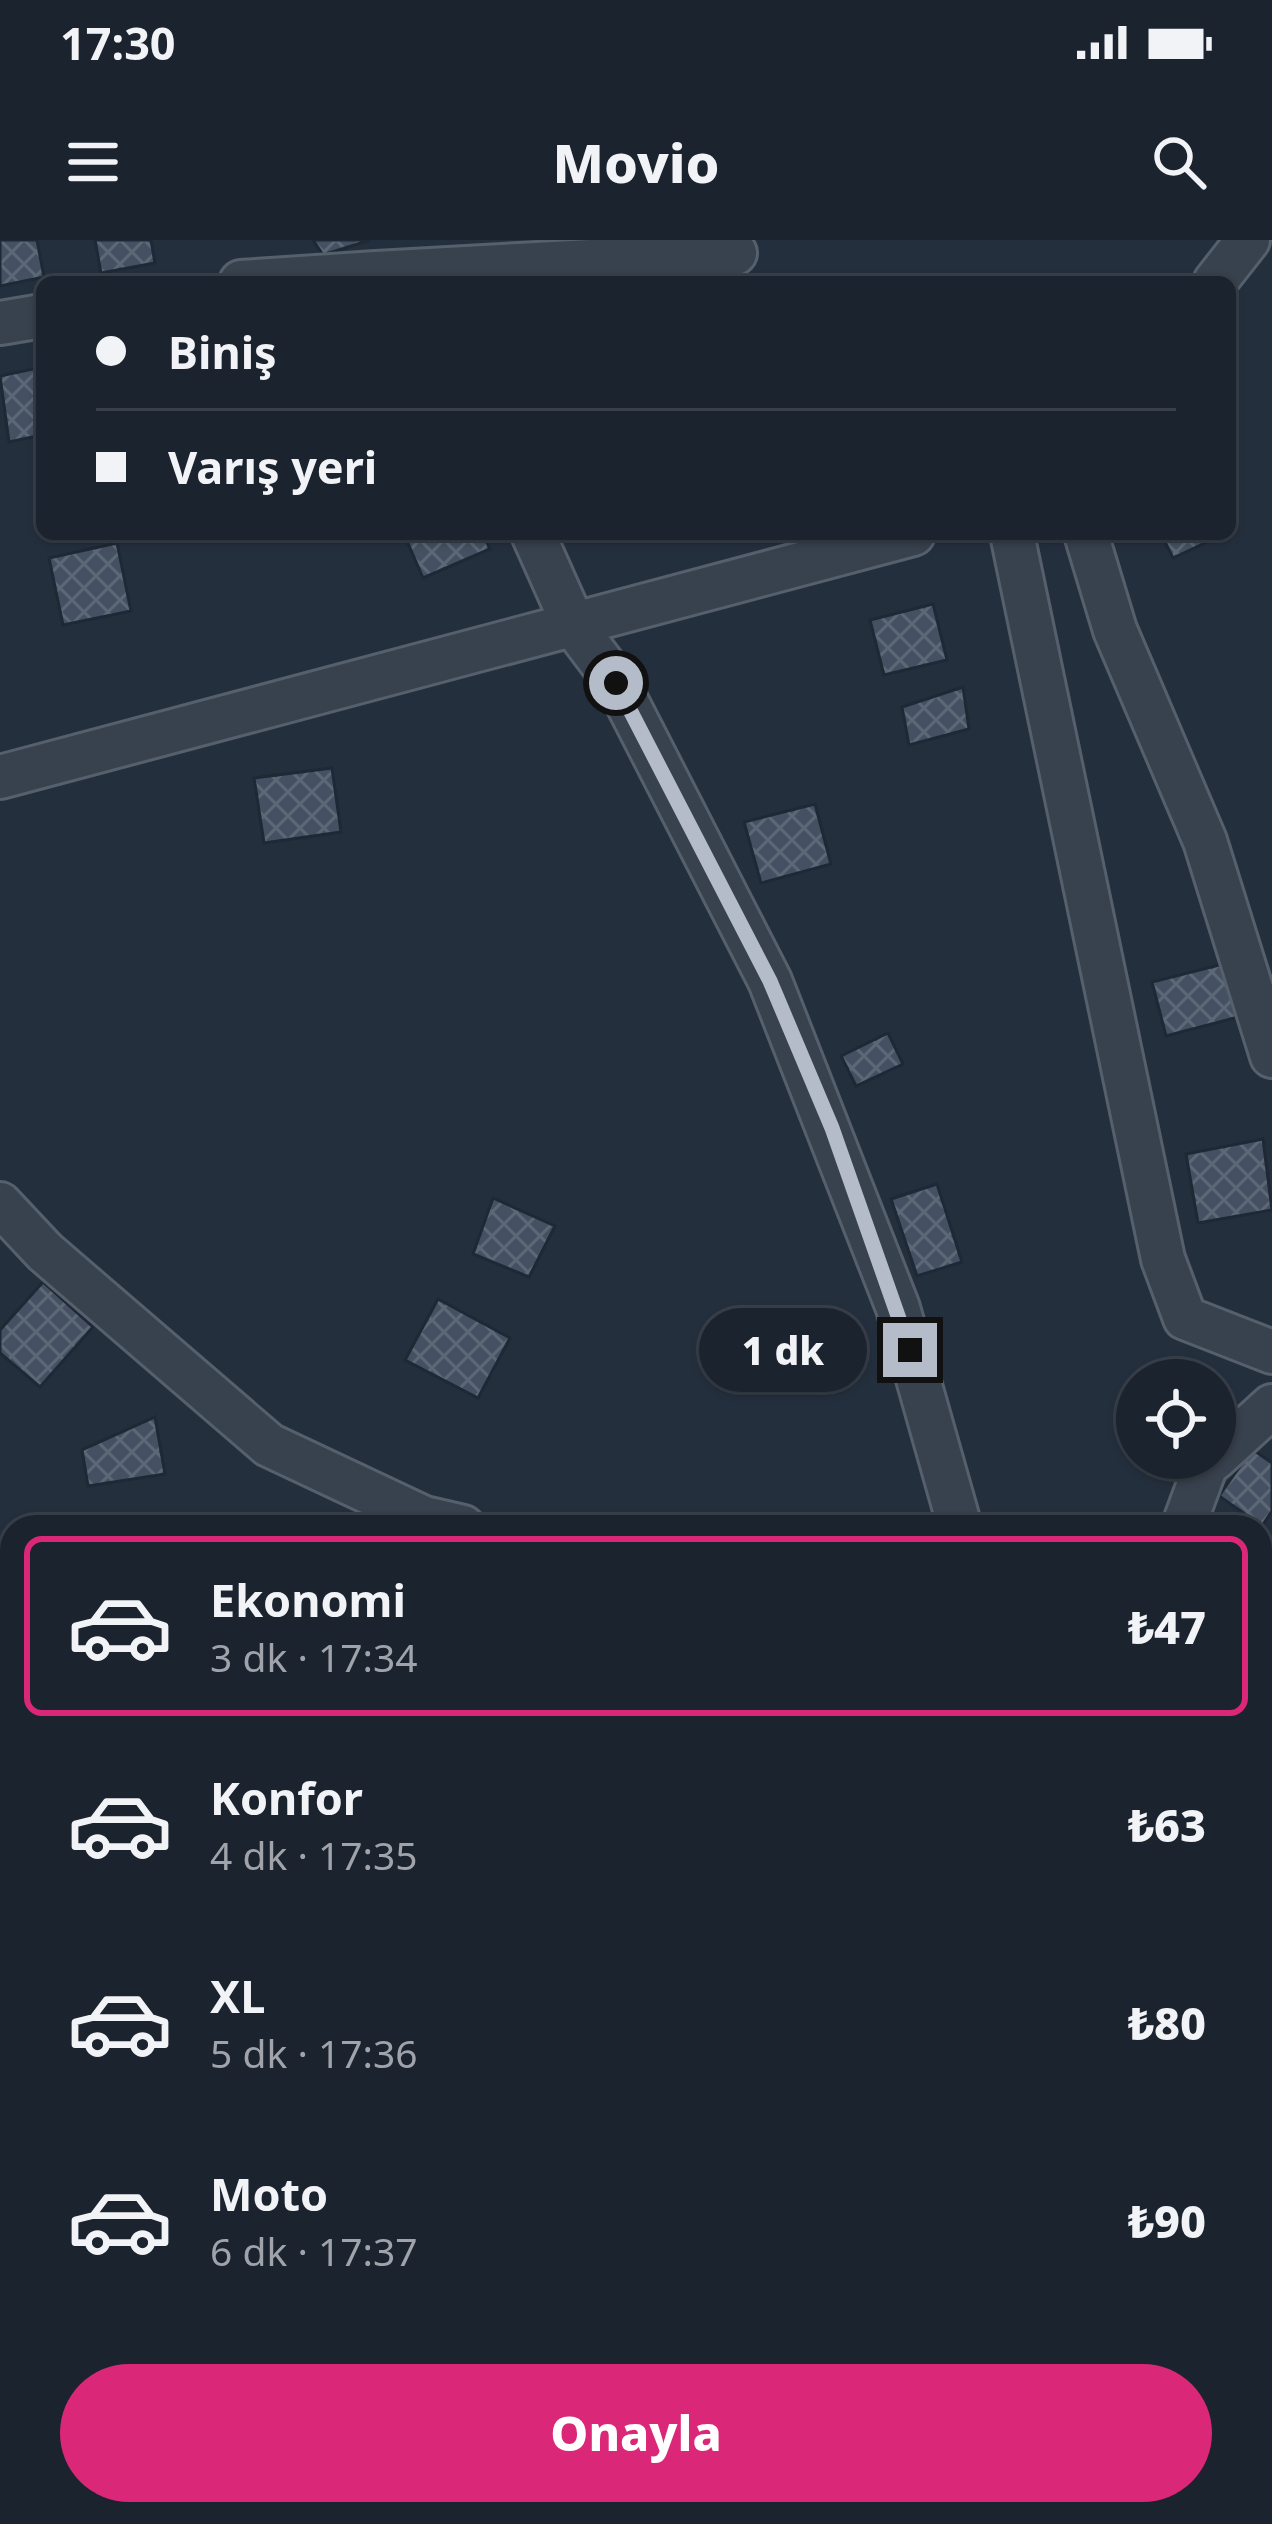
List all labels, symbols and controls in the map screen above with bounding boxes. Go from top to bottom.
text: 17:30 [60,12,176,73]
text: Movio [552,125,720,199]
icon: menu [60,129,126,195]
icon: search [1146,129,1212,195]
text: Biniş [168,321,277,382]
text: Varış yeri [168,436,377,497]
route start [589,656,643,710]
callout: 1 dk [700,1308,868,1392]
text: 1 dk [742,1323,824,1376]
route end [883,1323,937,1377]
map controls [1116,1359,1236,1479]
button: locate [1116,1359,1236,1479]
text: Ekonomi [210,1569,406,1630]
icon: car [66,1572,174,1680]
text: ₺47 [1128,1596,1206,1657]
text: 3 dk · 17:34 [210,1630,418,1683]
text: Konfor [210,1767,363,1828]
icon: car [66,1770,174,1878]
text: ₺63 [1128,1794,1206,1855]
text: 4 dk · 17:35 [210,1828,418,1881]
text: XL [210,1965,265,2026]
icon: car [66,1968,174,2076]
text: ₺80 [1128,1992,1206,2053]
text: 5 dk · 17:36 [210,2026,418,2079]
text: Moto [210,2163,328,2224]
icon: car [66,2166,174,2274]
text: ₺90 [1128,2190,1206,2251]
text: 6 dk · 17:37 [210,2224,418,2277]
button: Onayla [60,2364,1212,2502]

